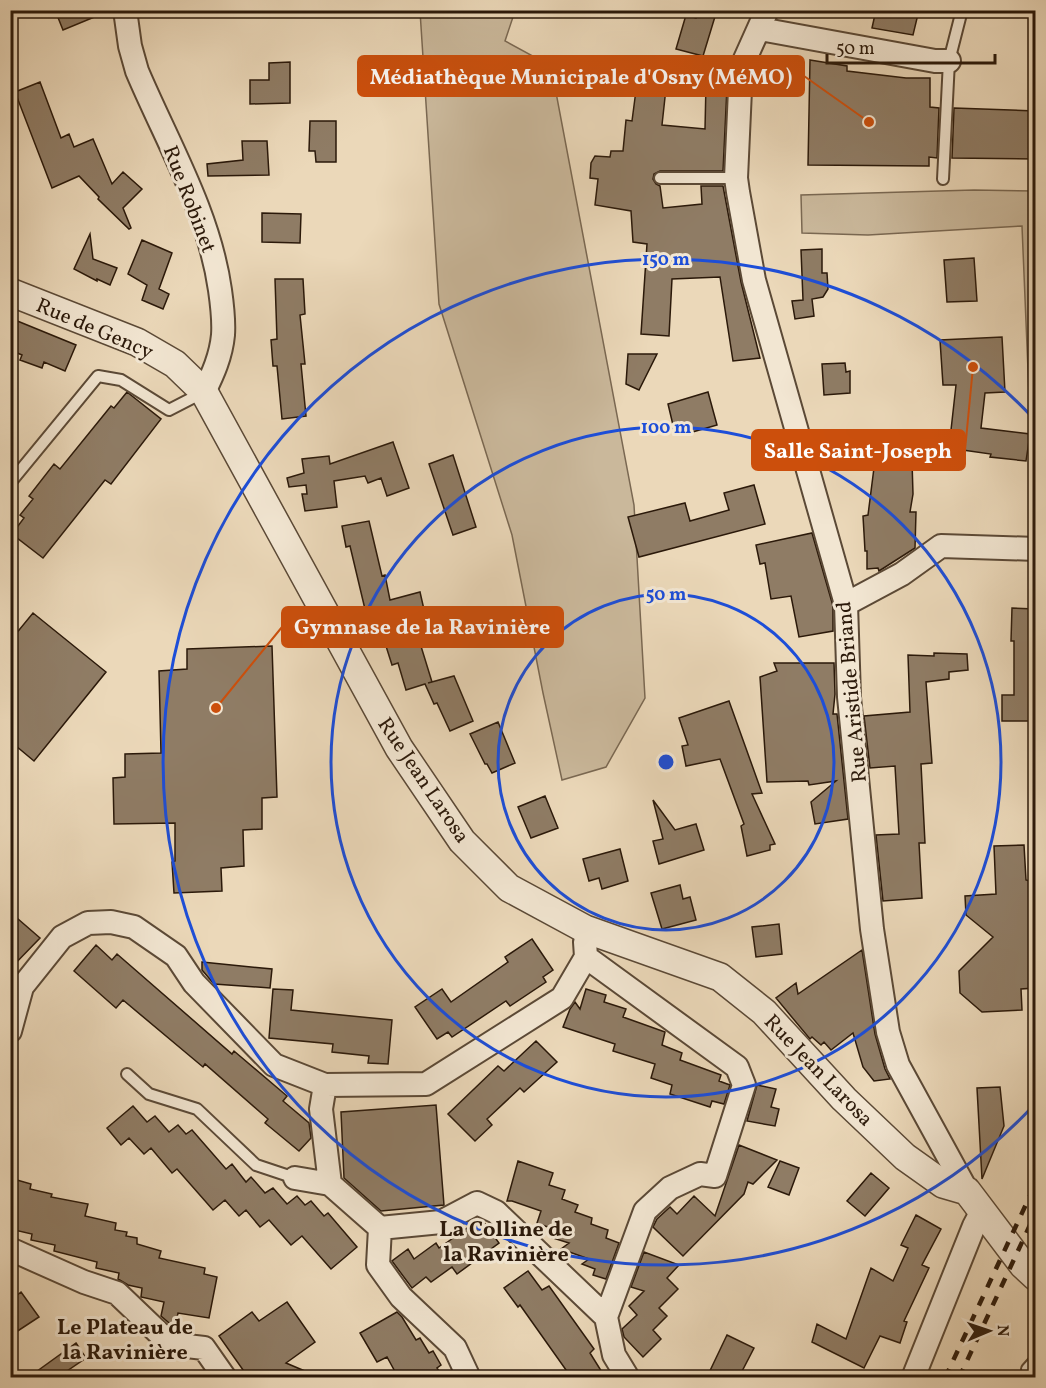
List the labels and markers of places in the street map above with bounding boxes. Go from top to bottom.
callout: Médiathèque Municipale d'Osny (MéMO) [358,56,804,96]
callout: Salle Saint-Joseph [752,430,965,470]
callout: Gymnase de la Ravinière [282,607,563,647]
centre of rings [656,752,676,772]

